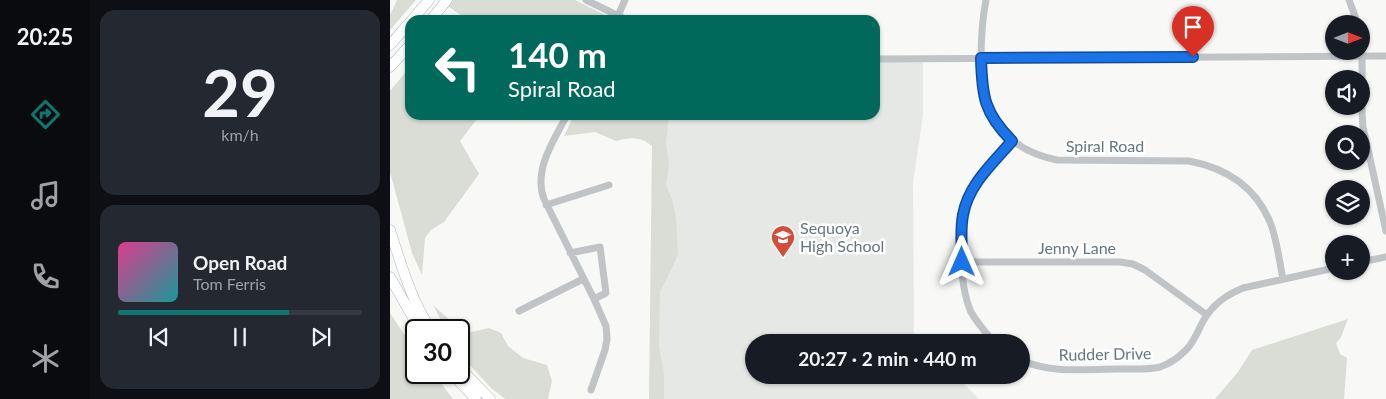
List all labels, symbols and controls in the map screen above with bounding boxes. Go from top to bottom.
pin [1172,6,1214,57]
icon: arrive [1179,13,1207,41]
north arrow [1325,15,1370,60]
map controls [1325,15,1370,280]
text: 20:25 [17,23,73,50]
text: 140 m [508,33,607,75]
icon: left [425,35,490,100]
text: 29 [202,53,278,131]
button: sound [1325,70,1370,115]
text: Spiral Road [508,75,616,102]
icon: directions [28,97,63,132]
text: km/h [221,125,259,144]
button: search [1325,125,1370,170]
street label: Spiral Road [1066,136,1144,155]
icon: music [28,178,63,213]
button: layers [1325,180,1370,225]
place label: Sequoya High School [800,218,884,255]
school or university icon: Sequoya High School [770,224,796,258]
position arrow [935,235,987,287]
button: + [1325,235,1370,280]
street label: Jenny Lane [1038,238,1116,257]
text: Open Road [193,251,287,274]
icon: phone [28,259,63,294]
text: Tom Ferris [193,274,266,293]
speed limit sign: 30 [405,319,470,384]
icon: previous [145,323,173,351]
icon: pause [226,323,254,351]
icon: next [307,323,335,351]
icon: climate [28,341,63,376]
street label: Rudder Drive [1058,343,1152,364]
text: 20:27 · 2 min · 440 m [798,347,977,370]

